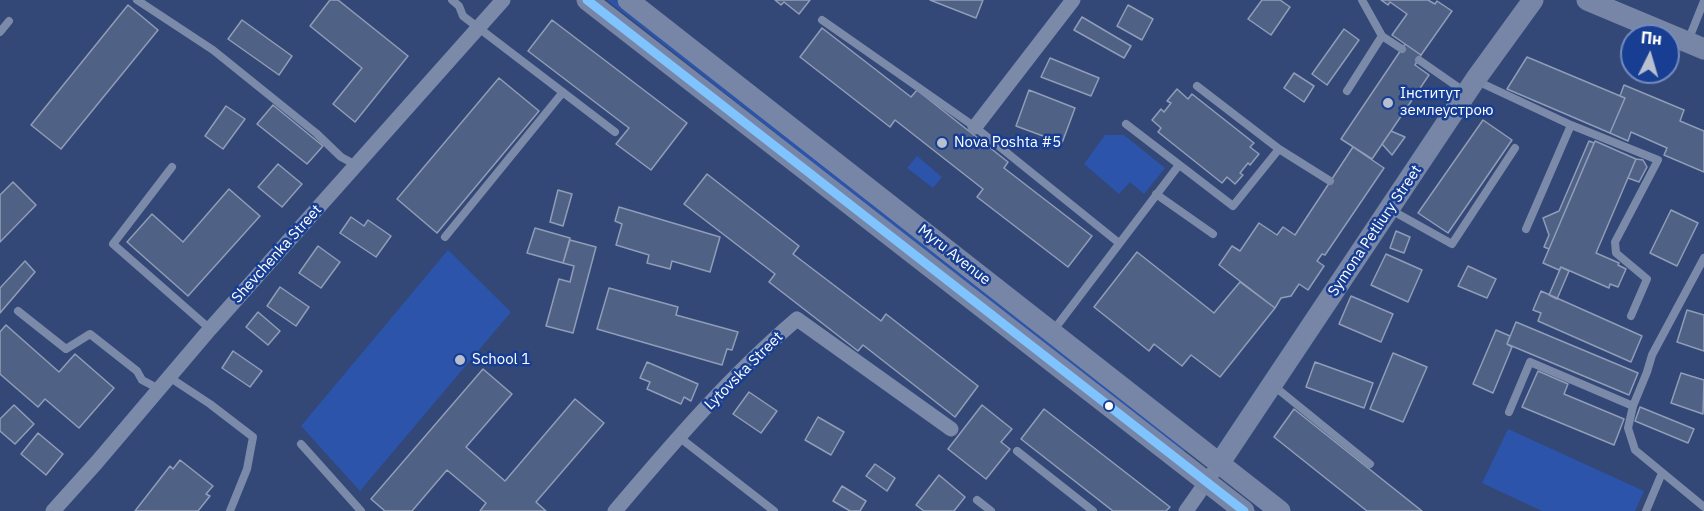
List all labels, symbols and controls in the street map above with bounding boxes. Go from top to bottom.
north arrow [1620,24,1680,84]
text: Пн [1640,27,1663,49]
place label: Інститут землеустрою [1400,85,1494,120]
marker: Інститут землеустрою [1381,96,1395,110]
place label: Nova Poshta #5 [954,134,1061,152]
marker: Nova Poshta #5 [935,136,949,150]
street label: Symona Petliury Street [1324,162,1426,300]
street label: Shevchenka Street [228,201,326,307]
street label: Myru Avenue [914,221,994,289]
street label: Lytovska Street [701,328,787,414]
place label: School 1 [472,351,530,369]
marker: School 1 [453,353,467,367]
unlabelled marker [1103,400,1115,412]

